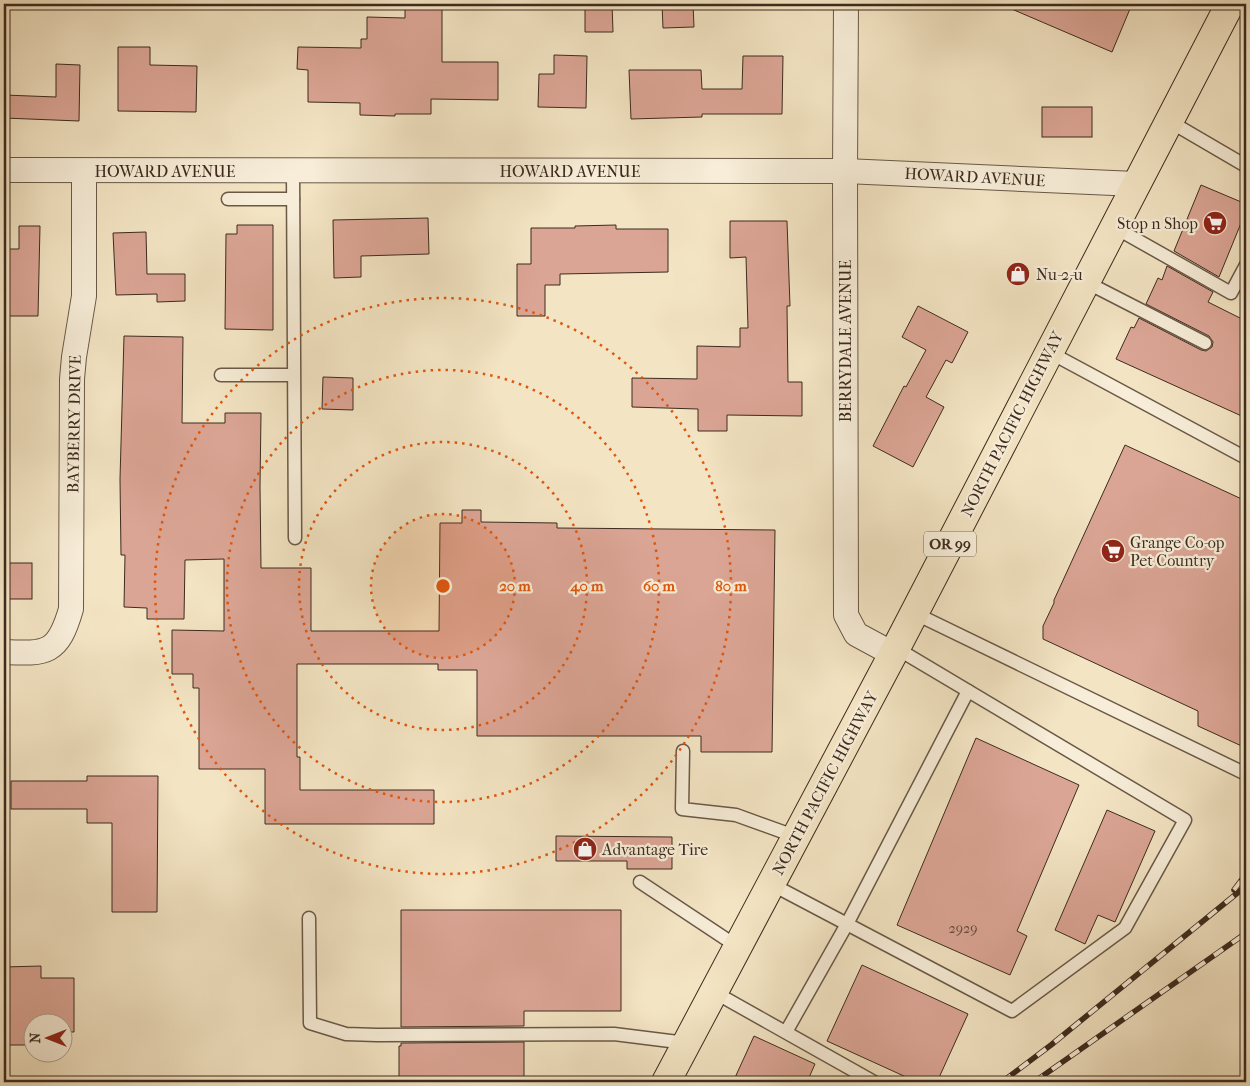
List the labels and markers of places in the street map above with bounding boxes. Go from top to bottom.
supermarket icon: Stop n Shop [1202,210,1228,236]
place label: Stop n Shop [1117,214,1198,233]
shop icon: Nu-2-u [1005,261,1031,287]
place label: Nu-2-u [1036,265,1082,284]
place label: Grange Co-op Pet Country [1130,533,1225,570]
supermarket icon: Grange Co-op Pet Country [1100,538,1126,564]
centre of rings [434,577,452,595]
shop icon: Advantage Tire [572,836,598,862]
place label: Advantage Tire [601,840,708,859]

